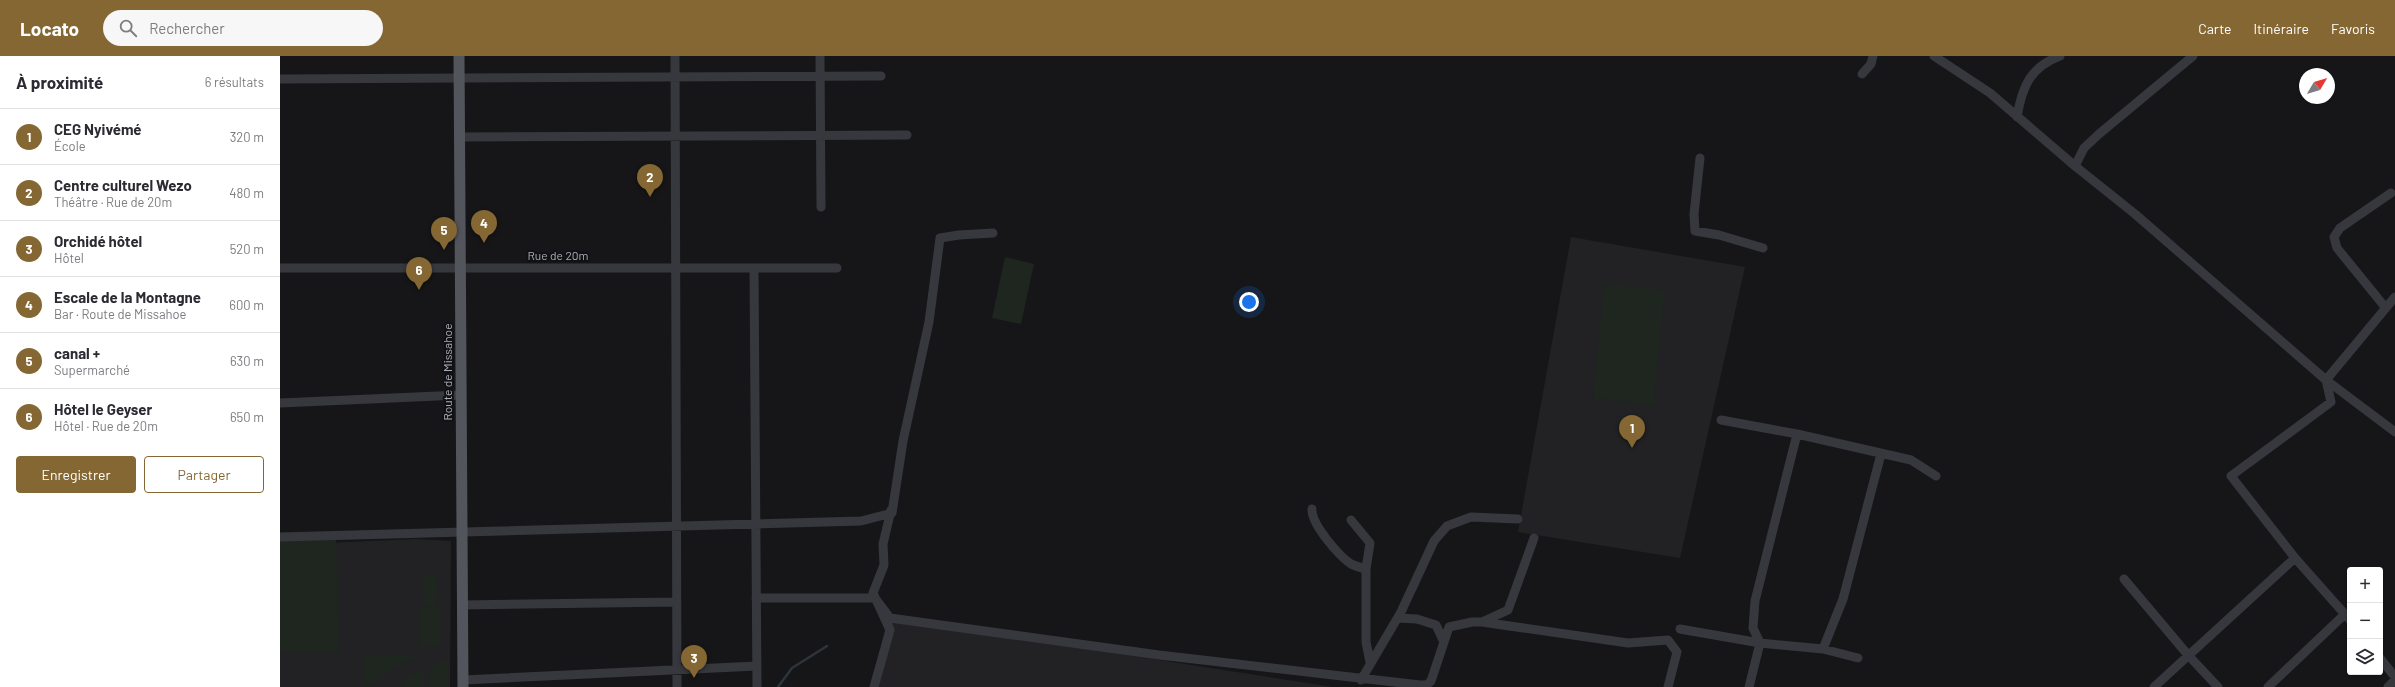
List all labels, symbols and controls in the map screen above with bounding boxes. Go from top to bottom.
search box [103,10,383,46]
text: Locato [20,17,79,40]
icon: search [117,17,139,39]
text: Rechercher [149,19,225,37]
text: Carte [2198,20,2231,37]
text: Itinéraire [2253,20,2309,37]
text: Favoris [2331,20,2375,37]
north arrow [2299,68,2335,104]
text: À proximité [16,72,103,92]
text: 6 résultats [205,74,264,90]
text: CEG Nyivémé [54,120,142,138]
text: 1 [27,129,31,145]
text: 320 m [230,129,264,145]
text: École [54,138,86,154]
pin: 2 [637,164,663,197]
text: Centre culturel Wezo [54,176,192,194]
text: 2 [25,185,33,201]
text: 480 m [229,185,264,201]
text: Théâtre · Rue de 20m [54,194,172,210]
pin: 4 [471,210,497,243]
pin: 5 [431,217,457,250]
text: Orchidé hôtel [54,232,142,250]
text: 3 [25,241,33,257]
text: 520 m [230,241,264,257]
street label: Rue de 20m [527,248,589,262]
text: Hôtel [54,250,84,266]
pin: 6 [406,257,432,290]
text: Escale de la Montagne [54,288,201,306]
your location [1239,292,1259,312]
text: 4 [25,297,33,313]
text: 600 m [229,297,264,313]
text: Bar · Route de Missahoe [54,306,187,322]
street label: Route de Missahoe [440,323,454,421]
text: canal + [54,344,100,362]
text: 5 [25,353,33,369]
text: 630 m [230,353,264,369]
text: Supermarché [54,362,130,378]
text: Hôtel le Geyser [54,400,152,418]
text: 6 [26,409,32,425]
text: 650 m [230,409,264,425]
pin: 1 [1619,415,1645,448]
text: Hôtel · Rue de 20m [54,418,158,434]
button: Enregistrer [16,456,136,493]
button: Partager [144,456,264,493]
map controls [2347,567,2383,675]
button: + [2347,567,2383,603]
button: − [2347,603,2383,639]
button: layers [2347,639,2383,675]
pin: 3 [681,645,707,678]

